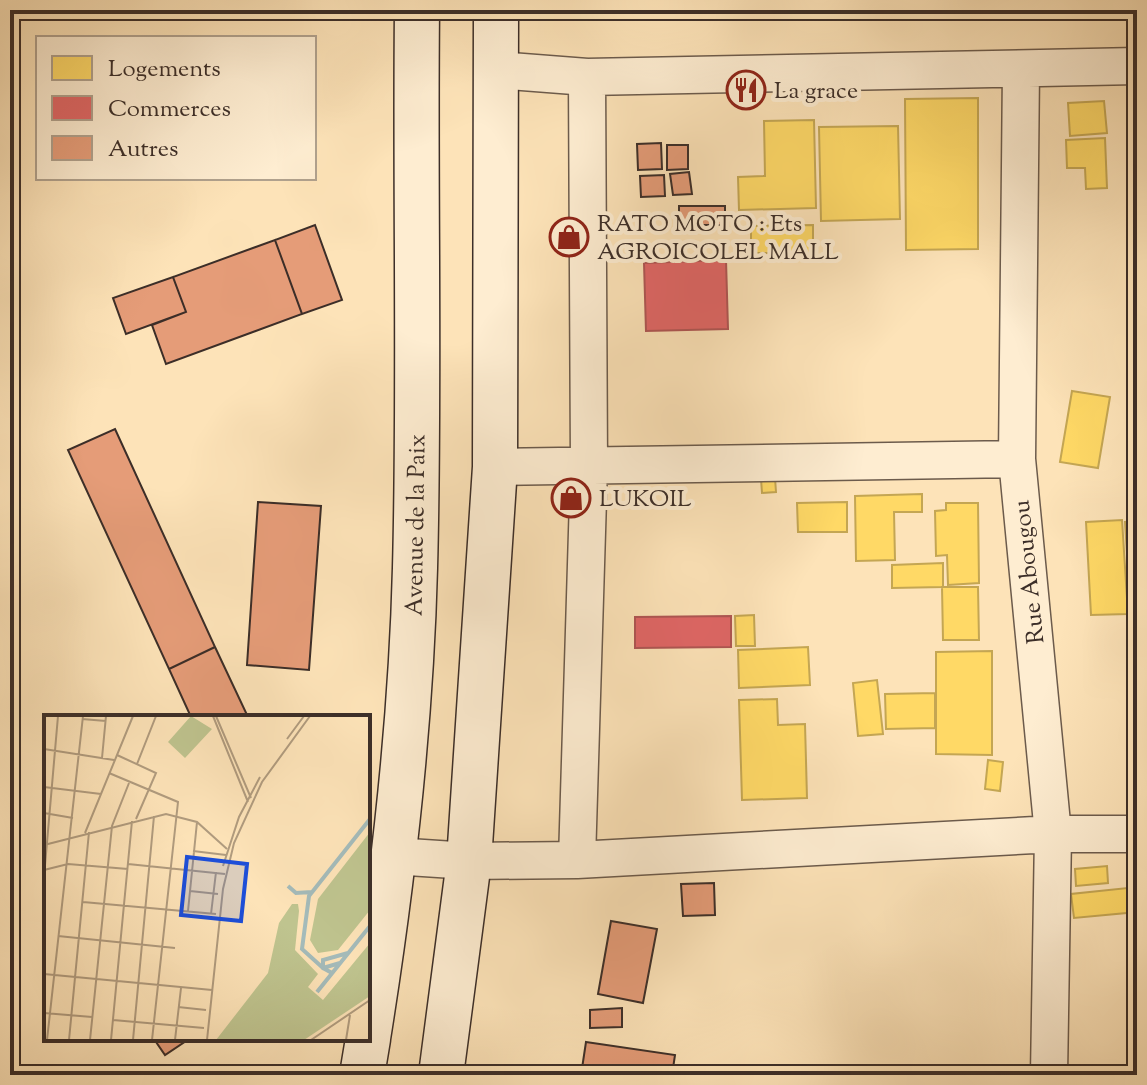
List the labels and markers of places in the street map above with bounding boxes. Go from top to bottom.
restaurant icon: La grace [725,69,767,111]
place label: La grace [774,75,858,109]
place label: RATO MOTO : Ets AGROICOLEL MALL [597,208,839,270]
shop icon: RATO MOTO : Ets AGROICOLEL MALL [548,216,590,258]
shop icon: LUKOIL [550,477,592,519]
place label: LUKOIL [599,483,691,517]

